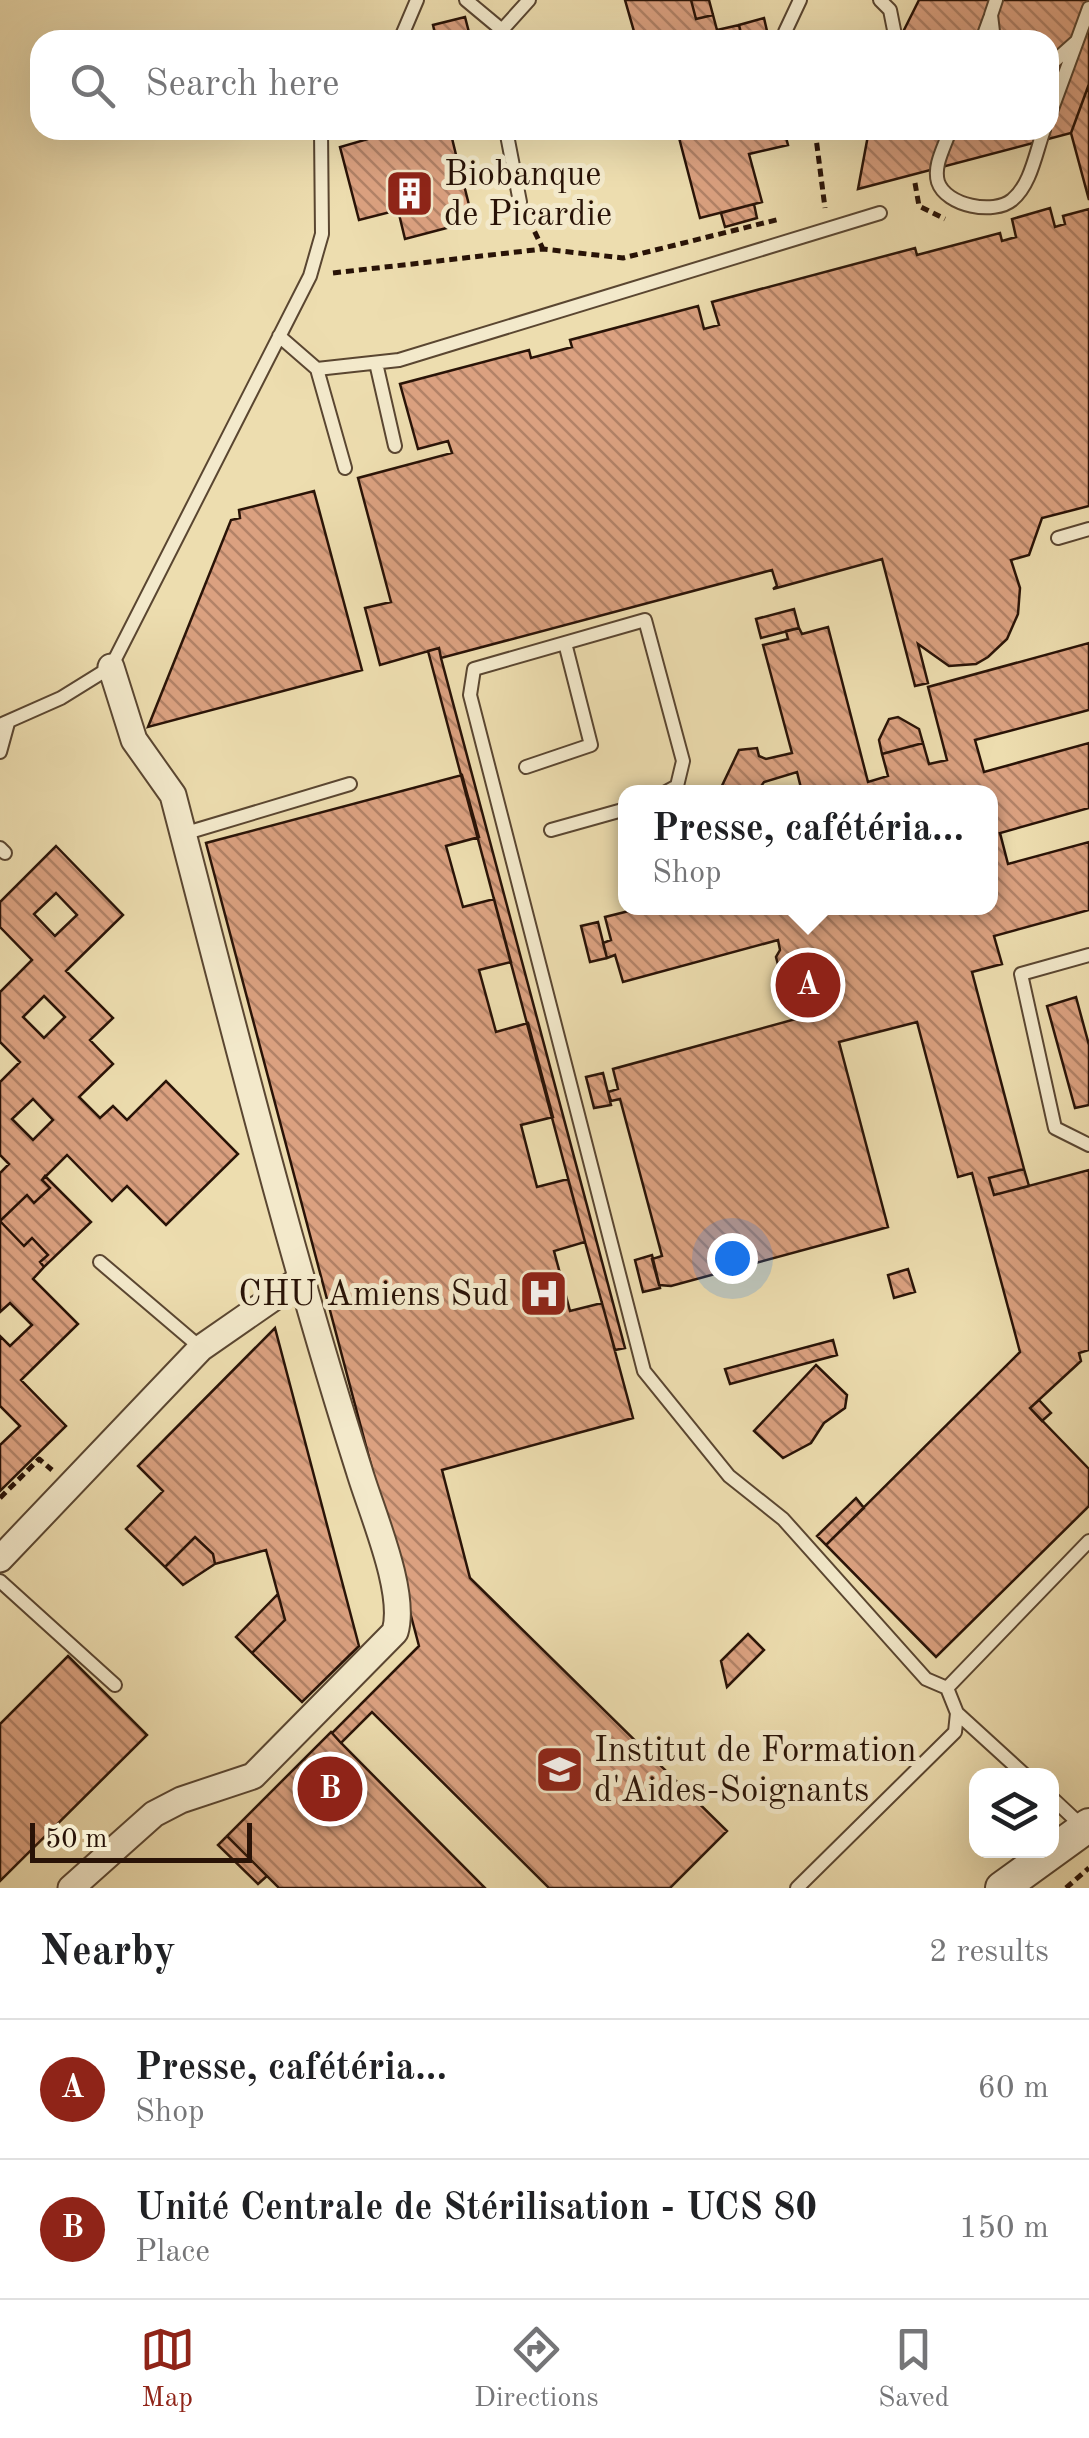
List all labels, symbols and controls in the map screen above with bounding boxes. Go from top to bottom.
search box [30,30,1059,140]
icon: search [65,58,120,113]
text: Search here [145,66,340,104]
place label: Biobanque de Picardie [444,158,612,233]
building icon: Biobanque de Picardie [383,167,435,219]
popup [618,785,998,915]
text: Presse, cafétéria... [652,811,964,849]
text: Shop [652,858,722,890]
pin: A [776,948,840,1022]
your location [707,1233,758,1284]
hospital icon: CHU Amiens Sud [518,1267,570,1319]
place label: CHU Amiens Sud [238,1278,509,1313]
place label: Institut de Formation d'Aides-Soignants [594,1734,917,1809]
school or university icon: Institut de Formation d'Aides-Soignants [533,1743,585,1795]
pin: B [298,1752,362,1826]
map controls [969,1768,1059,1858]
button: layers [969,1768,1059,1858]
scale bar [30,1818,252,1862]
text: 50 m [45,1826,108,1854]
text: Nearby [40,1932,176,1974]
text: 2 results [929,1937,1049,1969]
text: Presse, cafétéria... [135,2050,447,2088]
text: A [60,2073,85,2105]
text: 60 m [978,2073,1049,2105]
text: Shop [135,2097,205,2129]
text: Unité Centrale de Stérilisation - UCS 80 [135,2190,817,2228]
text: B [61,2213,84,2245]
text: 150 m [959,2213,1049,2245]
text: Place [135,2237,210,2269]
tab: Map [140,2322,195,2417]
tab: Directions [474,2322,599,2417]
tab: Saved [878,2322,949,2417]

